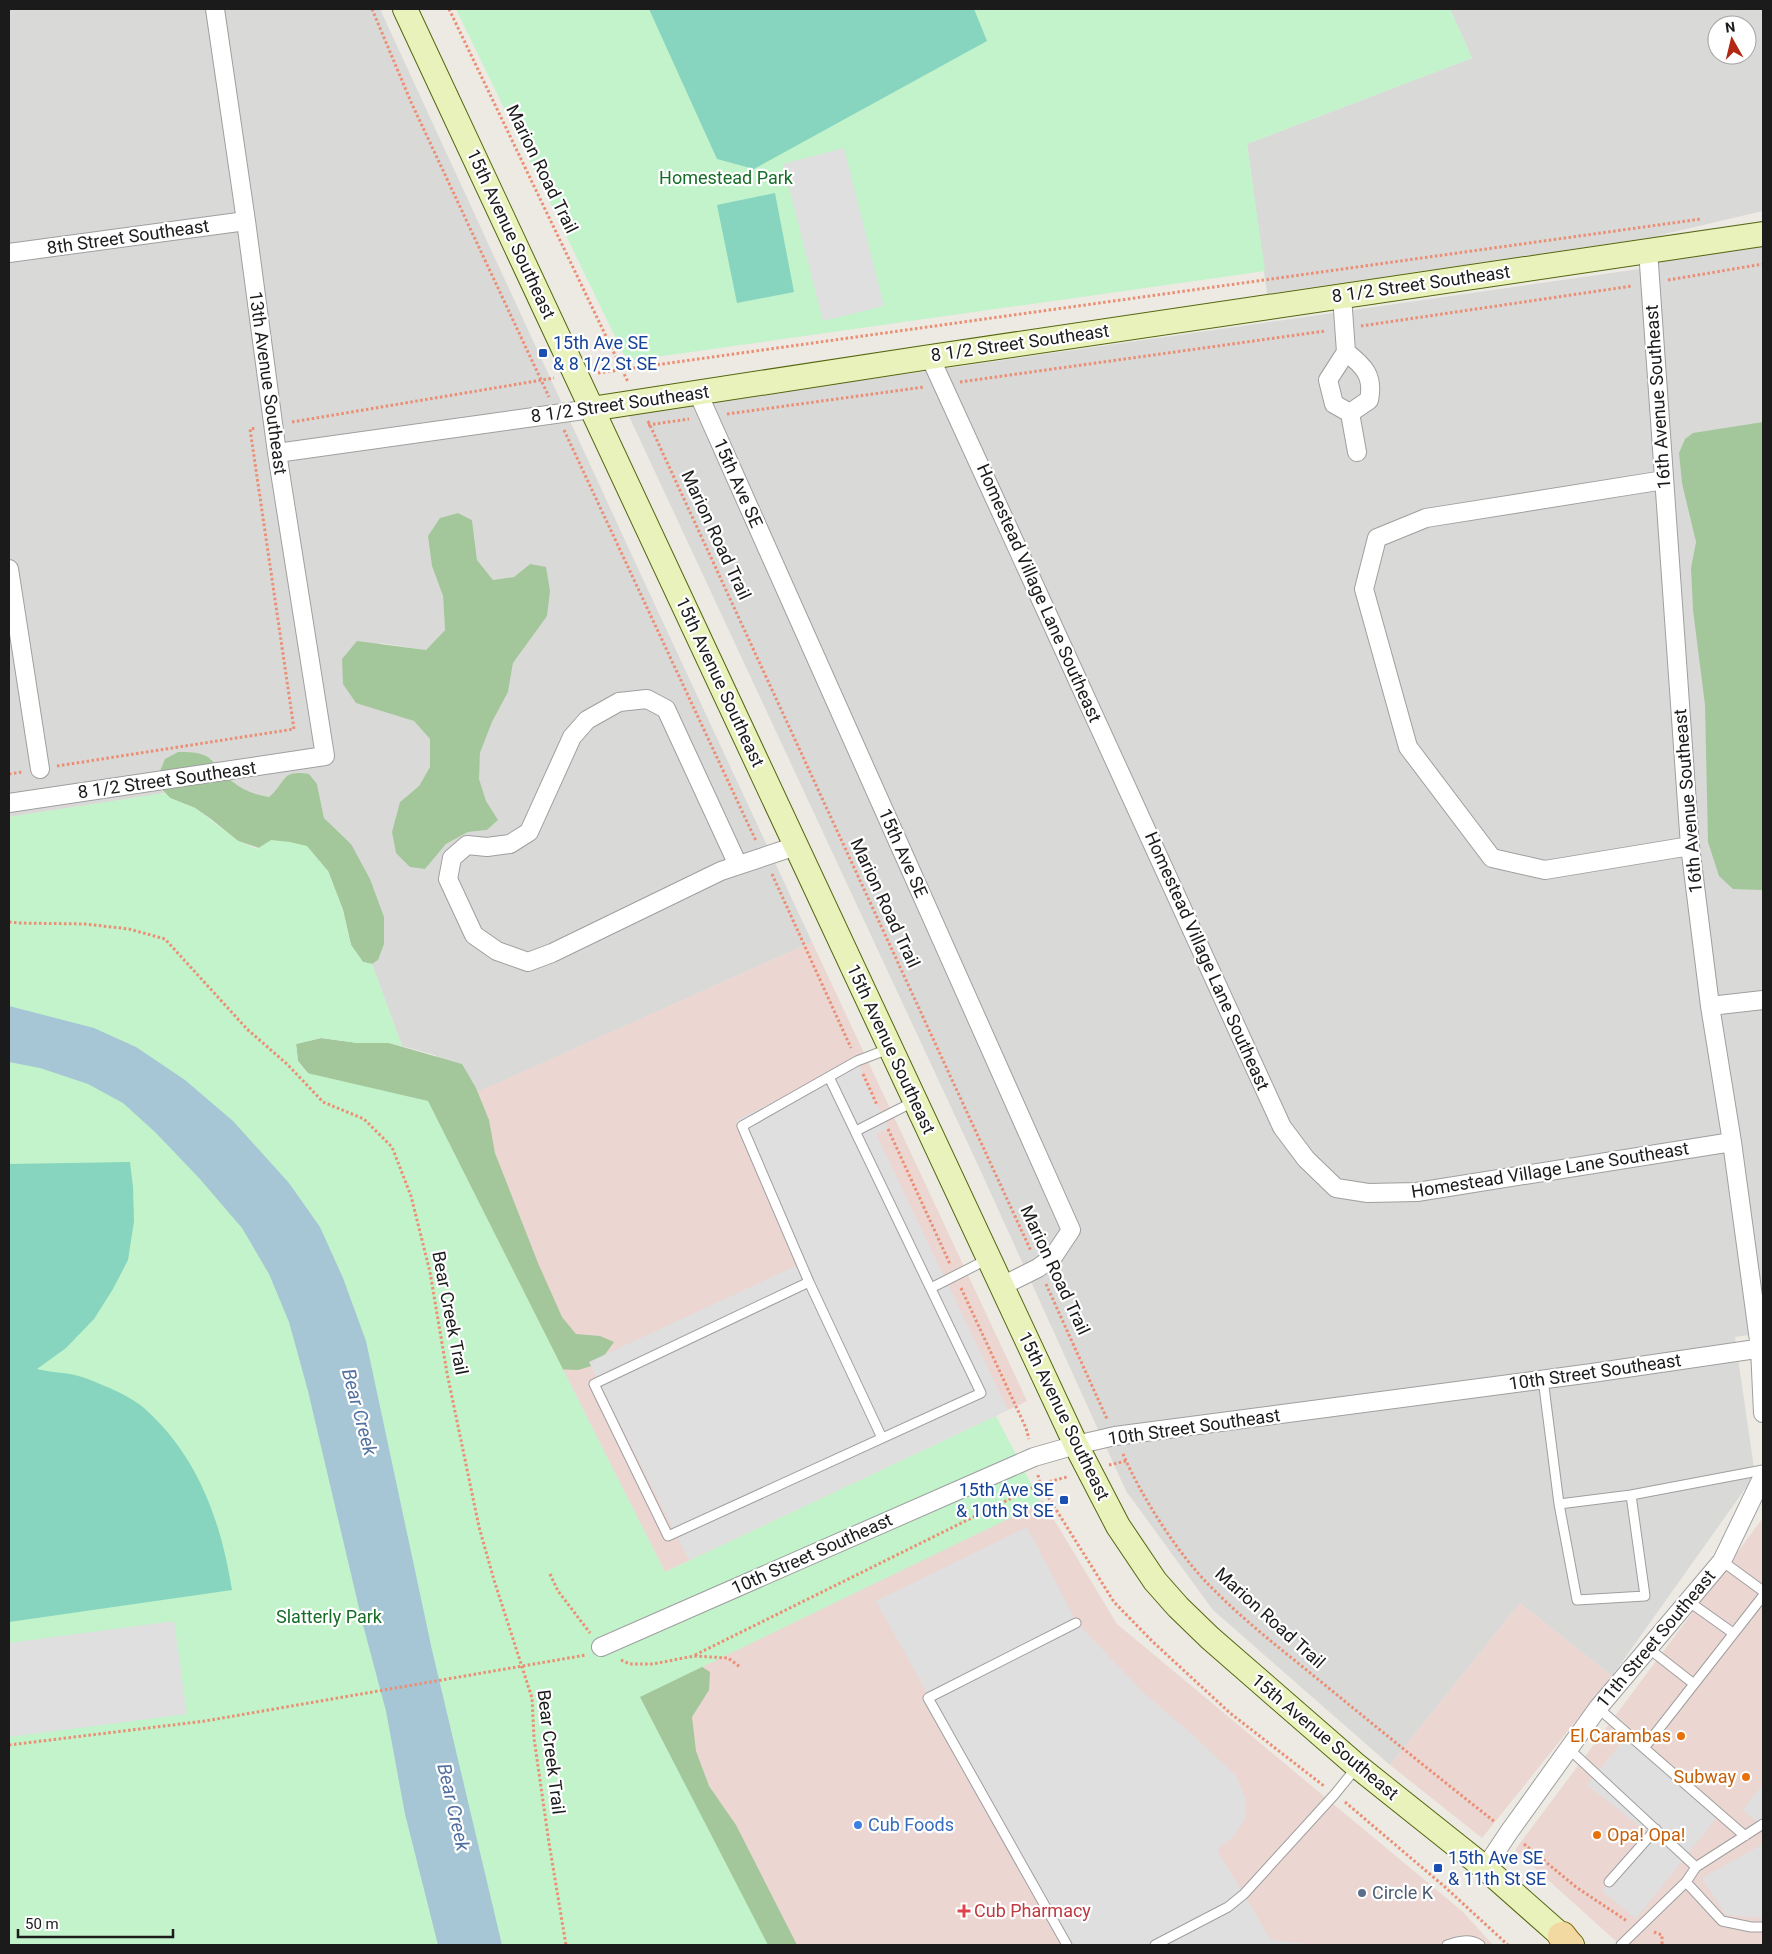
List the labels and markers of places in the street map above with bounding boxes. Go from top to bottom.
place label: 15th Ave SE & 8 1/2 St SE [553,332,657,374]
marker: 15th Ave SE & 8 1/2 St SE [537,347,549,359]
place label: 15th Ave SE & 10th St SE [956,1479,1054,1521]
marker: 15th Ave SE & 10th St SE [1058,1494,1070,1506]
place label: El Carambas [1570,1725,1671,1746]
marker: El Carambas [1675,1730,1687,1742]
place label: Subway [1674,1766,1736,1787]
marker: Subway [1740,1771,1752,1783]
place label: Cub Foods [868,1814,954,1835]
marker: Cub Foods [852,1819,864,1831]
place label: Opa! Opa! [1607,1824,1685,1845]
marker: Opa! Opa! [1591,1829,1603,1841]
place label: 15th Ave SE & 11th St SE [1448,1847,1546,1889]
marker: 15th Ave SE & 11th St SE [1432,1862,1444,1874]
place label: Circle K [1372,1882,1434,1903]
marker: Circle K [1356,1887,1368,1899]
place label: Cub Pharmacy [974,1900,1091,1921]
marker: Cub Pharmacy [958,1905,970,1917]

